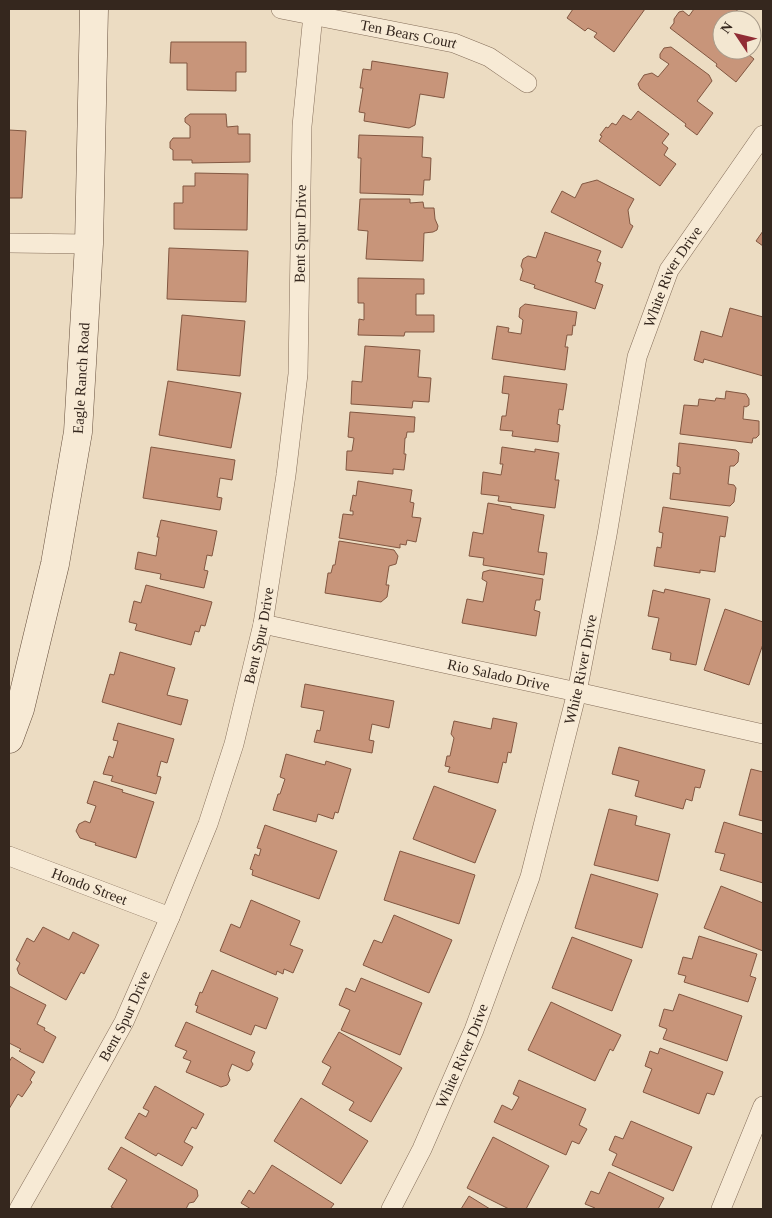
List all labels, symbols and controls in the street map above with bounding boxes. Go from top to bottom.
north arrow [712,10,762,60]
street label: Ten Bears Court [359,17,460,52]
text: N [718,19,736,36]
street label: Bent Spur Drive [291,184,309,283]
street label: White River Drive [641,223,705,329]
street label: Eagle Ranch Road [70,321,92,434]
street label: Bent Spur Drive [241,586,277,685]
street label: White River Drive [561,613,600,726]
street label: Rio Salado Drive [446,656,551,694]
street label: Hondo Street [49,865,130,908]
street label: Bent Spur Drive [96,968,153,1064]
street label: White River Drive [433,1001,491,1110]

